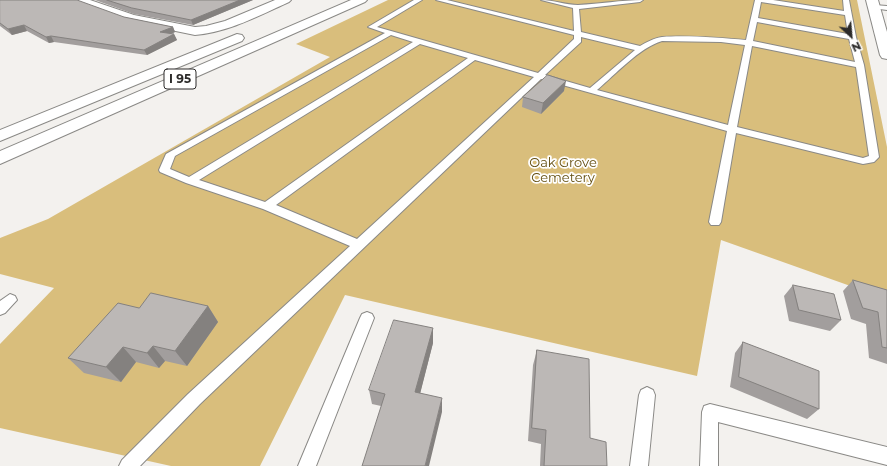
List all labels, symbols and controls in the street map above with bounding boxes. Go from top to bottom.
north arrow [831,16,871,56]
text: N [849,39,863,55]
road number: I 95 [164,69,196,89]
park label: Oak Grove Cemetery [529,155,597,186]

